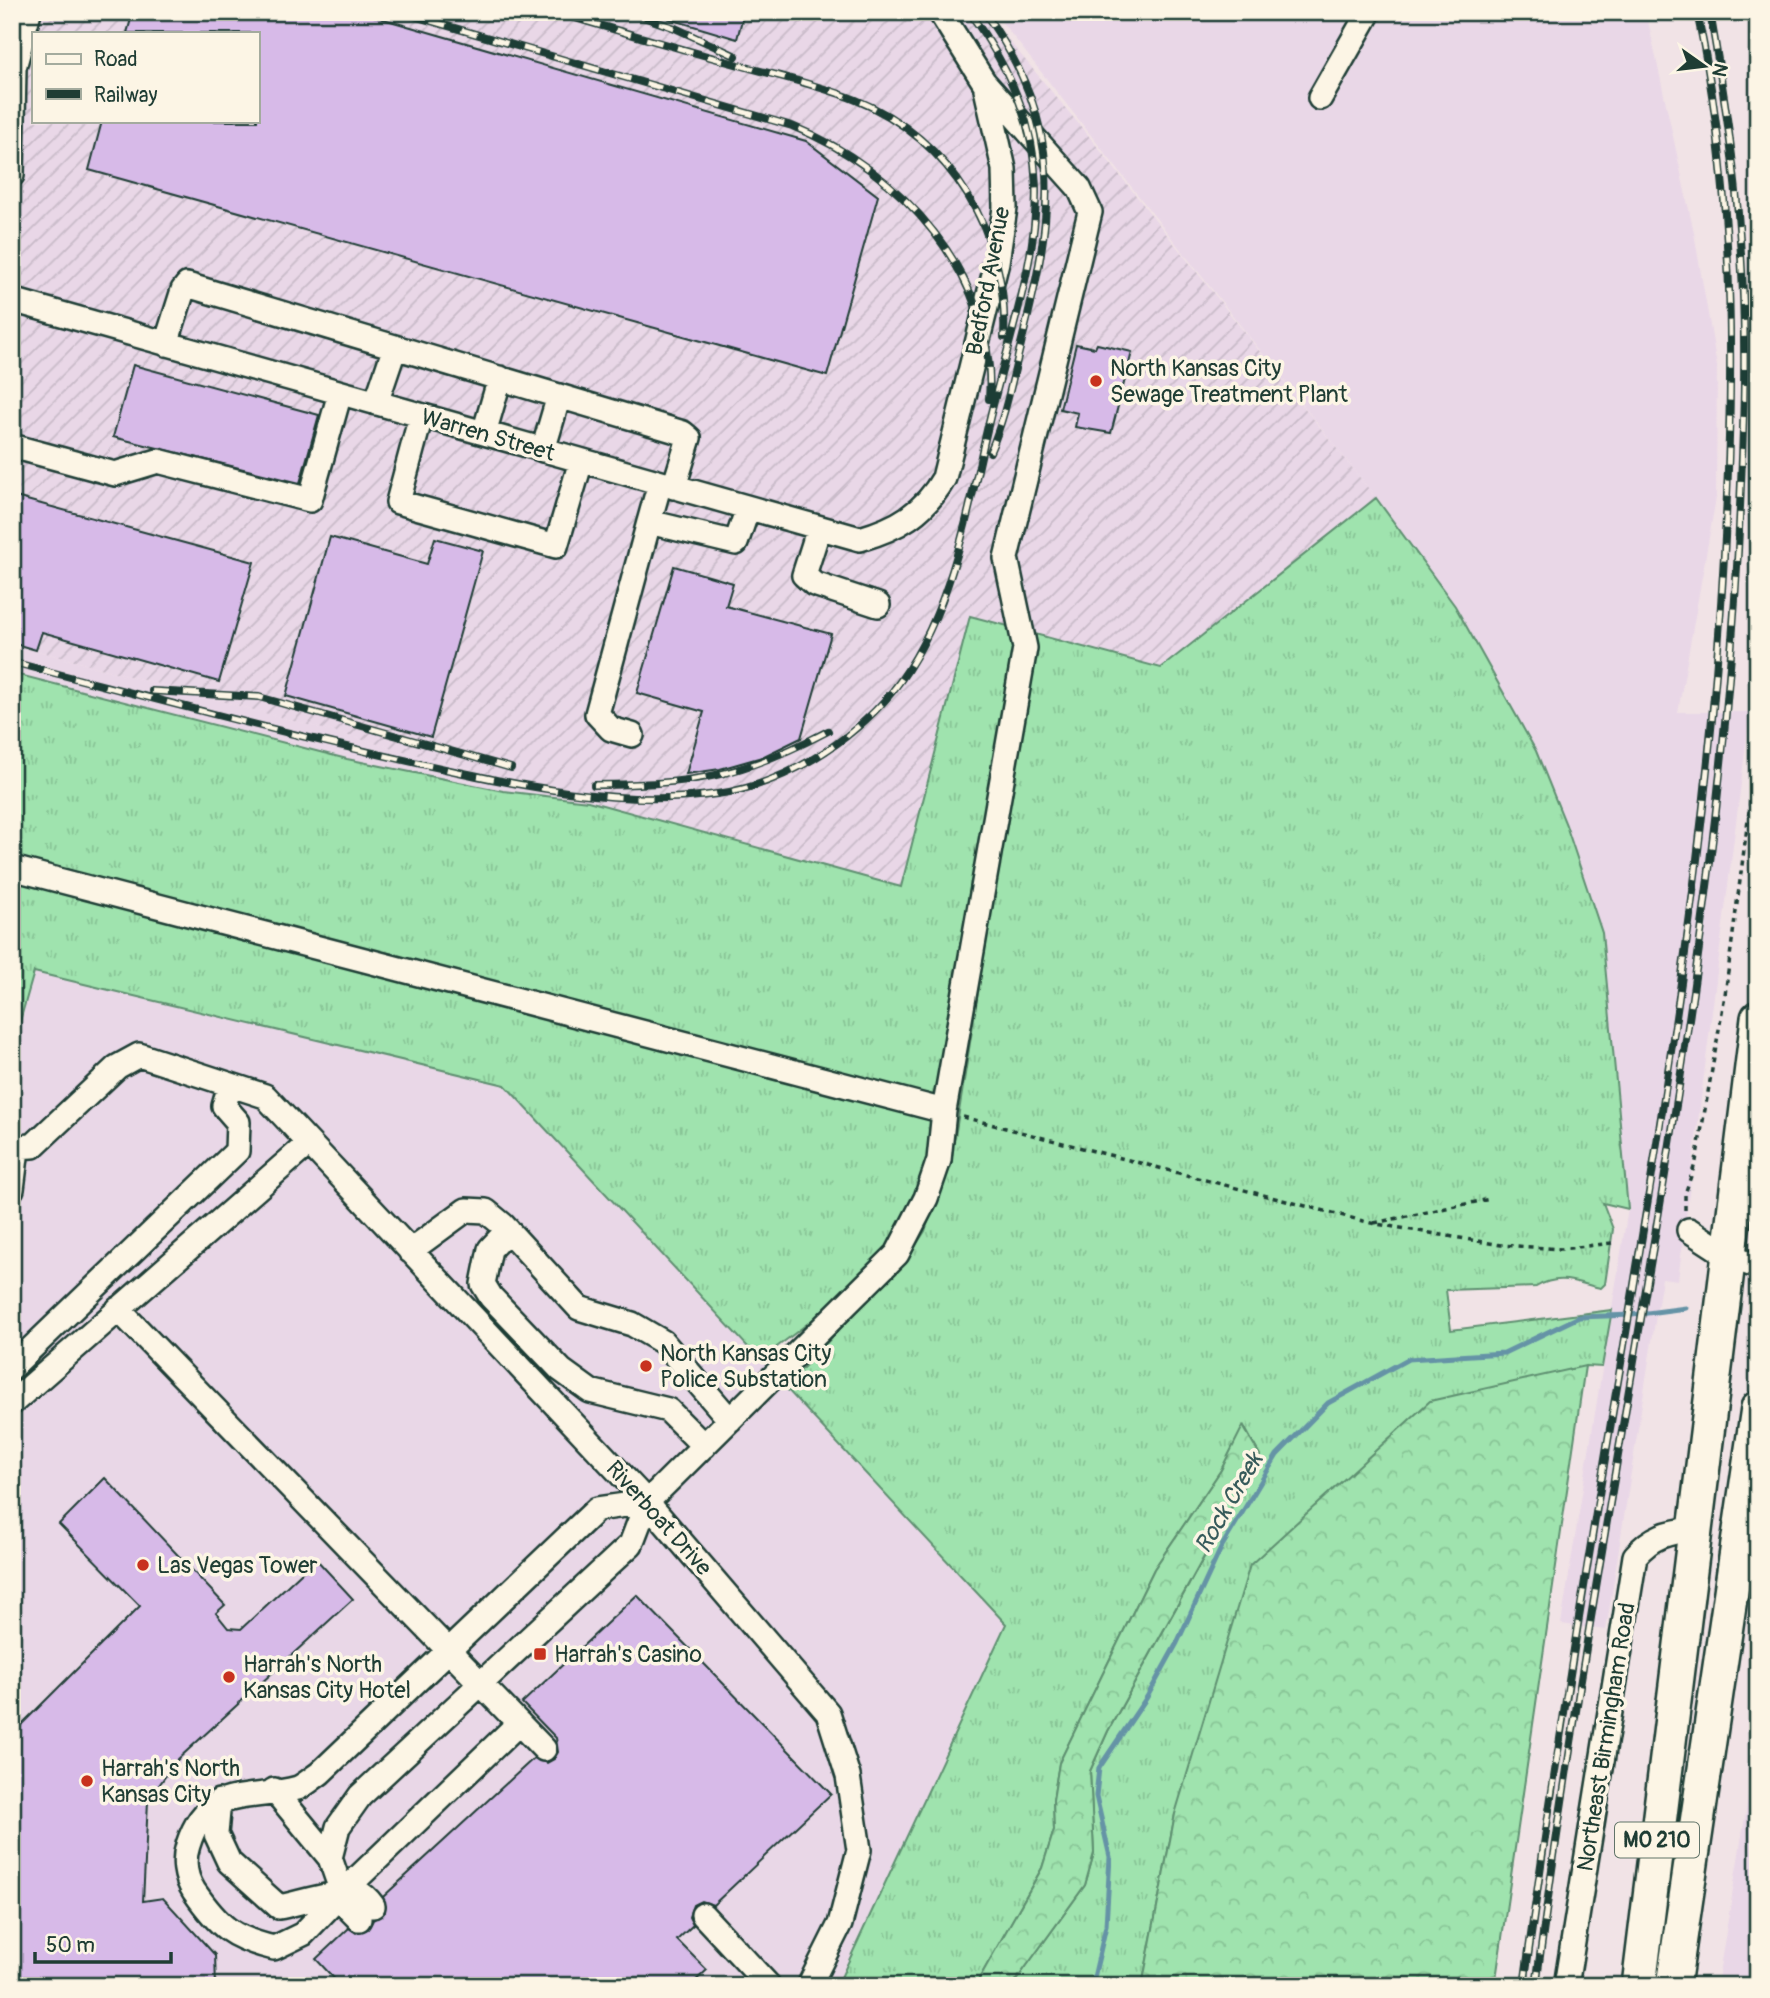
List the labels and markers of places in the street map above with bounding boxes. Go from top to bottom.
place label: North Kansas City Sewage Treatment Plant [1110,354,1349,409]
marker: North Kansas City Sewage Treatment Plant [1088,373,1104,389]
place label: North Kansas City Police Substation [660,1339,831,1394]
marker: North Kansas City Police Substation [638,1358,654,1374]
place label: Las Vegas Tower [157,1551,318,1580]
marker: Las Vegas Tower [135,1557,151,1573]
place label: Harrah's Casino [554,1640,702,1669]
marker: Harrah's Casino [532,1646,548,1662]
place label: Harrah's North Kansas City Hotel [243,1650,411,1705]
marker: Harrah's North Kansas City Hotel [221,1669,237,1685]
place label: Harrah's North Kansas City [101,1754,240,1809]
marker: Harrah's North Kansas City [79,1773,95,1789]

